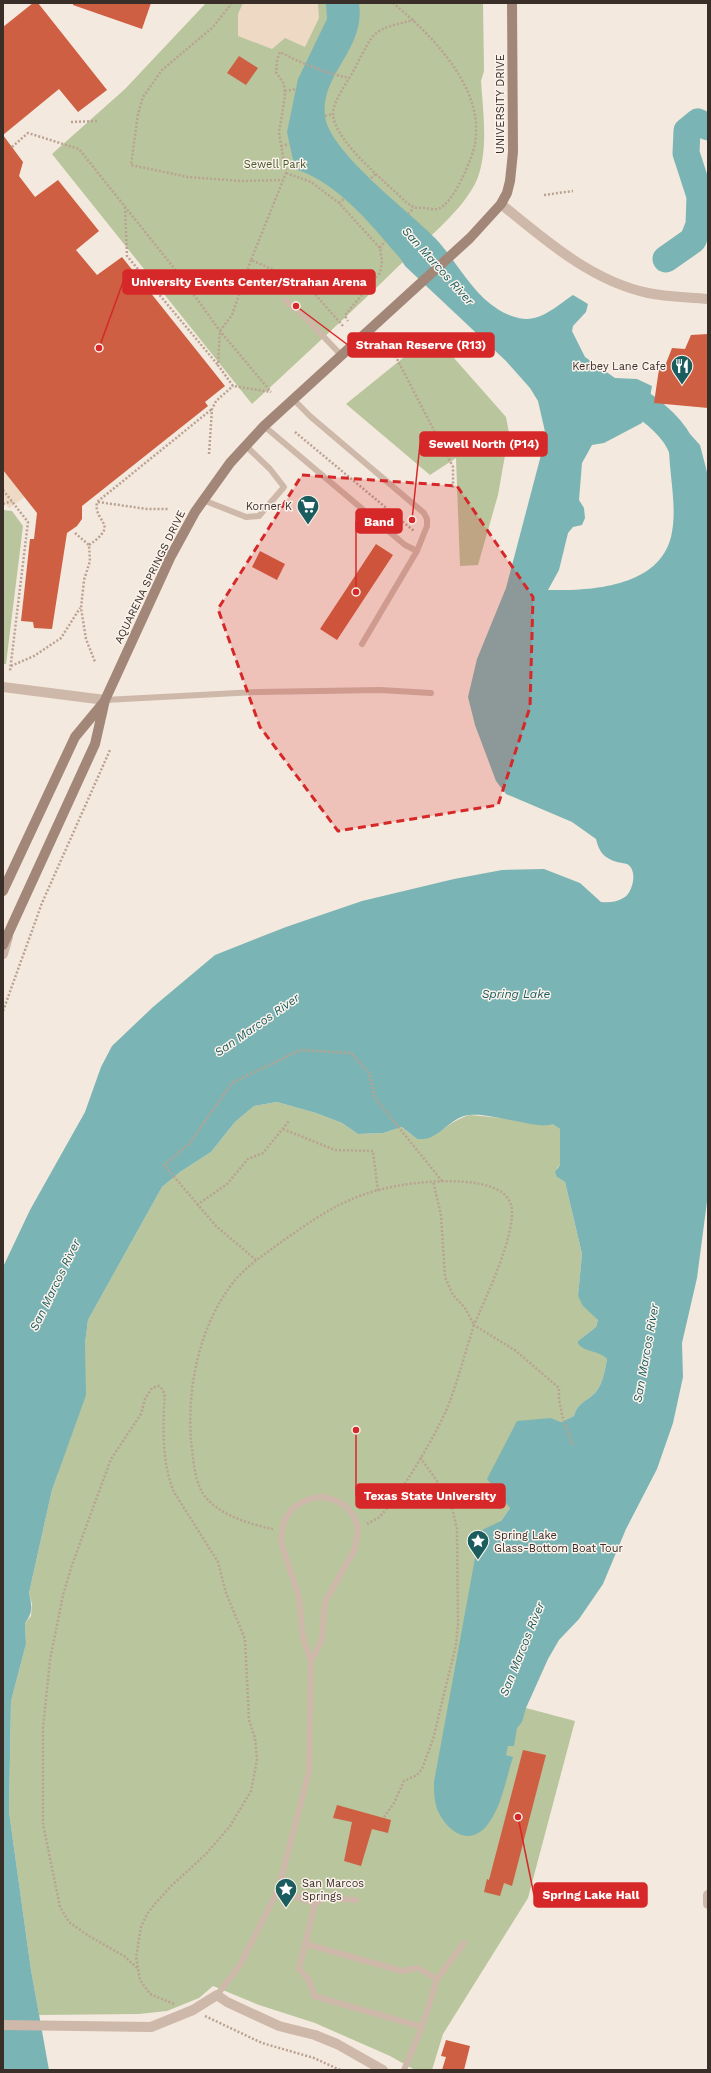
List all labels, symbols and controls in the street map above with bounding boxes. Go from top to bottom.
street label: UNIVERSITY DRIVE [494,54,507,154]
park label: Sewell Park [244,158,306,171]
water label: San Marcos River [399,224,478,309]
callout: University Events Center/Strahan Arena [123,270,375,294]
text: University Events Center/Strahan Arena [131,275,367,289]
callout: Strahan Reserve (R13) [348,333,494,357]
text: Strahan Reserve (R13) [356,338,486,352]
restaurant icon: Kerbey Lane Cafe [669,353,695,386]
place label: Kerbey Lane Cafe [572,360,666,373]
callout: Sewell North (P14) [420,432,547,456]
text: Sewell North (P14) [429,437,539,451]
supermarket icon: Korner K [295,493,321,526]
place label: Korner K [246,500,292,513]
street label: AQUARENA SPRINGS DRIVE [112,508,188,646]
callout: Band [356,509,402,533]
text: Band [364,515,394,529]
water label: Spring Lake [482,987,550,1001]
water label: San Marcos River [212,990,303,1059]
water label: San Marcos River [27,1236,84,1333]
water label: San Marcos River [630,1301,662,1404]
callout: Texas State University [356,1484,505,1508]
text: Texas State University [364,1489,497,1503]
place icon: Spring Lake Glass-Bottom Boat Tour [465,1528,491,1561]
place label: Spring Lake Glass-Bottom Boat Tour [494,1529,623,1555]
water label: San Marcos River [497,1599,548,1698]
place icon: San Marcos Springs [273,1876,299,1909]
place label: San Marcos Springs [302,1877,364,1903]
callout: Spring Lake Hall [534,1883,647,1907]
text: Spring Lake Hall [543,1888,639,1902]

